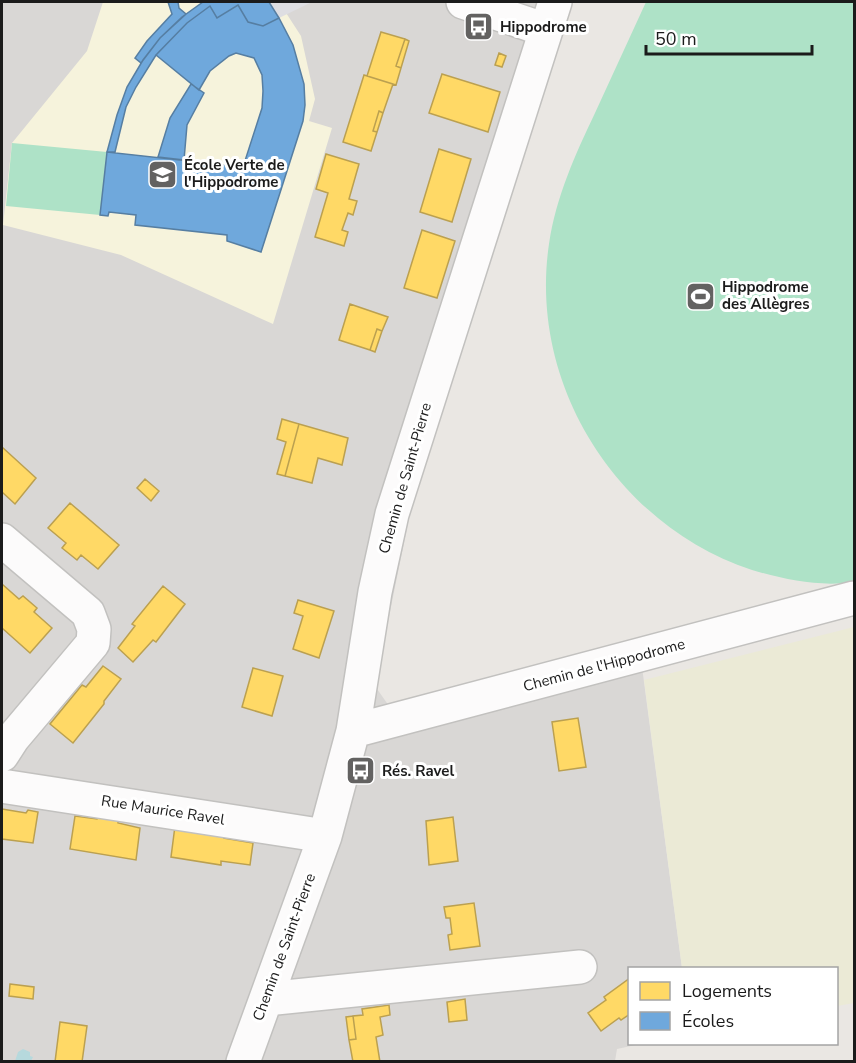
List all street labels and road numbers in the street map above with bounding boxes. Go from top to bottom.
street label: Chemin de Saint-Pierre [374,400,436,556]
street label: Chemin de l'Hippodrome [521,634,687,696]
street label: Rue Maurice Ravel [100,790,227,830]
street label: Chemin de Saint-Pierre [248,870,320,1024]

